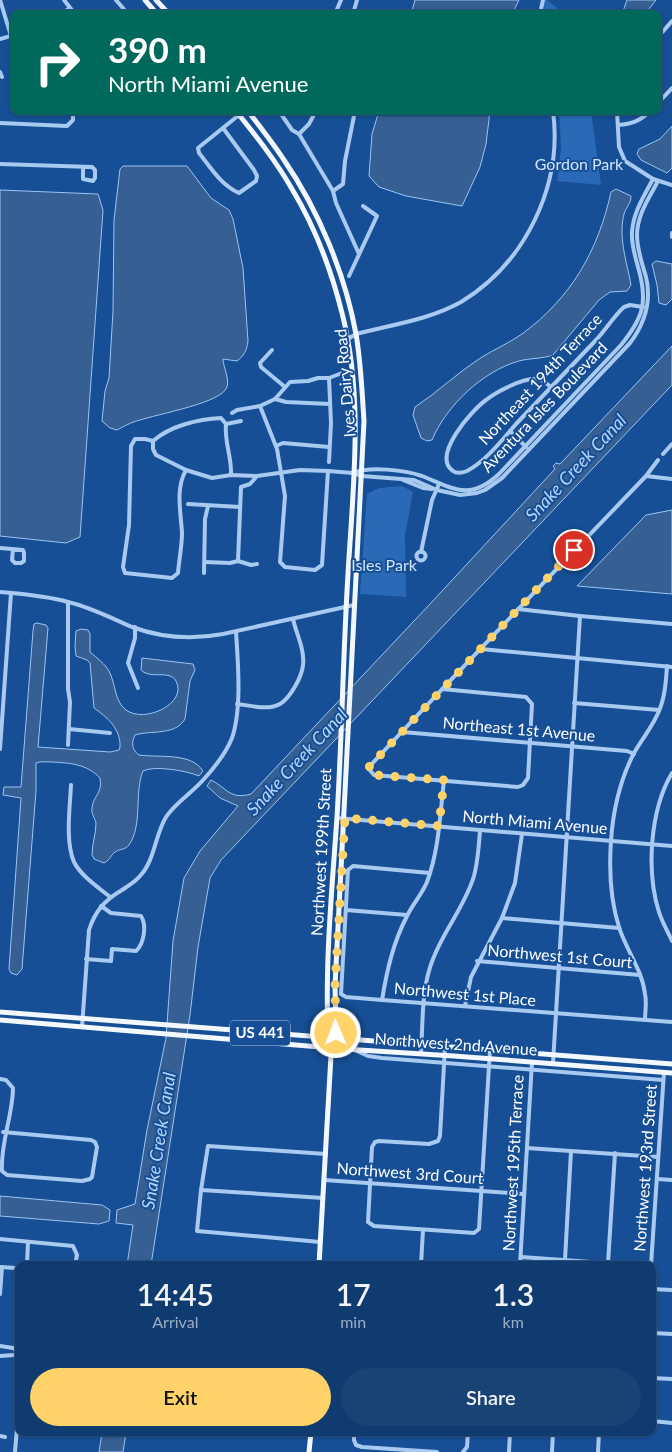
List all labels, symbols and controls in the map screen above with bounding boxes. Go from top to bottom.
text: 390 m [108,28,207,70]
icon: right [25,30,90,95]
text: North Miami Avenue [108,70,308,97]
park label: Gordon Park [535,154,624,173]
street label: Northeast 194th Terrace [474,309,605,448]
street label: Ives Dairy Road [330,328,359,438]
street label: Aventura Isles Boulevard [477,338,611,476]
water label: Snake Creek Canal [520,409,631,525]
pin [553,529,595,571]
icon: arrive [560,536,588,564]
park label: Isles Park [351,555,418,574]
water label: Snake Creek Canal [241,703,352,819]
street label: Northeast 1st Avenue [442,712,596,745]
street label: Northwest 199th Street [307,767,334,936]
street label: North Miami Avenue [462,806,608,837]
street label: Northwest 1st Court [487,940,633,971]
street label: Northwest 1st Place [393,978,537,1009]
position arrow [309,1006,361,1058]
road number: US 441 [230,1020,290,1046]
street label: Northwest 2nd Avenue [374,1028,538,1059]
water label: Snake Creek Canal [136,1071,180,1211]
street label: Northwest 195th Terrace [498,1074,527,1252]
street label: Northwest 193rd Street [629,1083,660,1252]
street label: Northwest 3rd Court [336,1158,484,1187]
text: 14:45 [137,1276,214,1312]
text: 17 [336,1276,371,1312]
text: 1.3 [492,1276,534,1312]
text: Arrival [152,1312,198,1331]
text: min [340,1312,366,1331]
text: km [503,1312,524,1331]
button: Exit [30,1368,331,1426]
button: Share [341,1368,641,1426]

